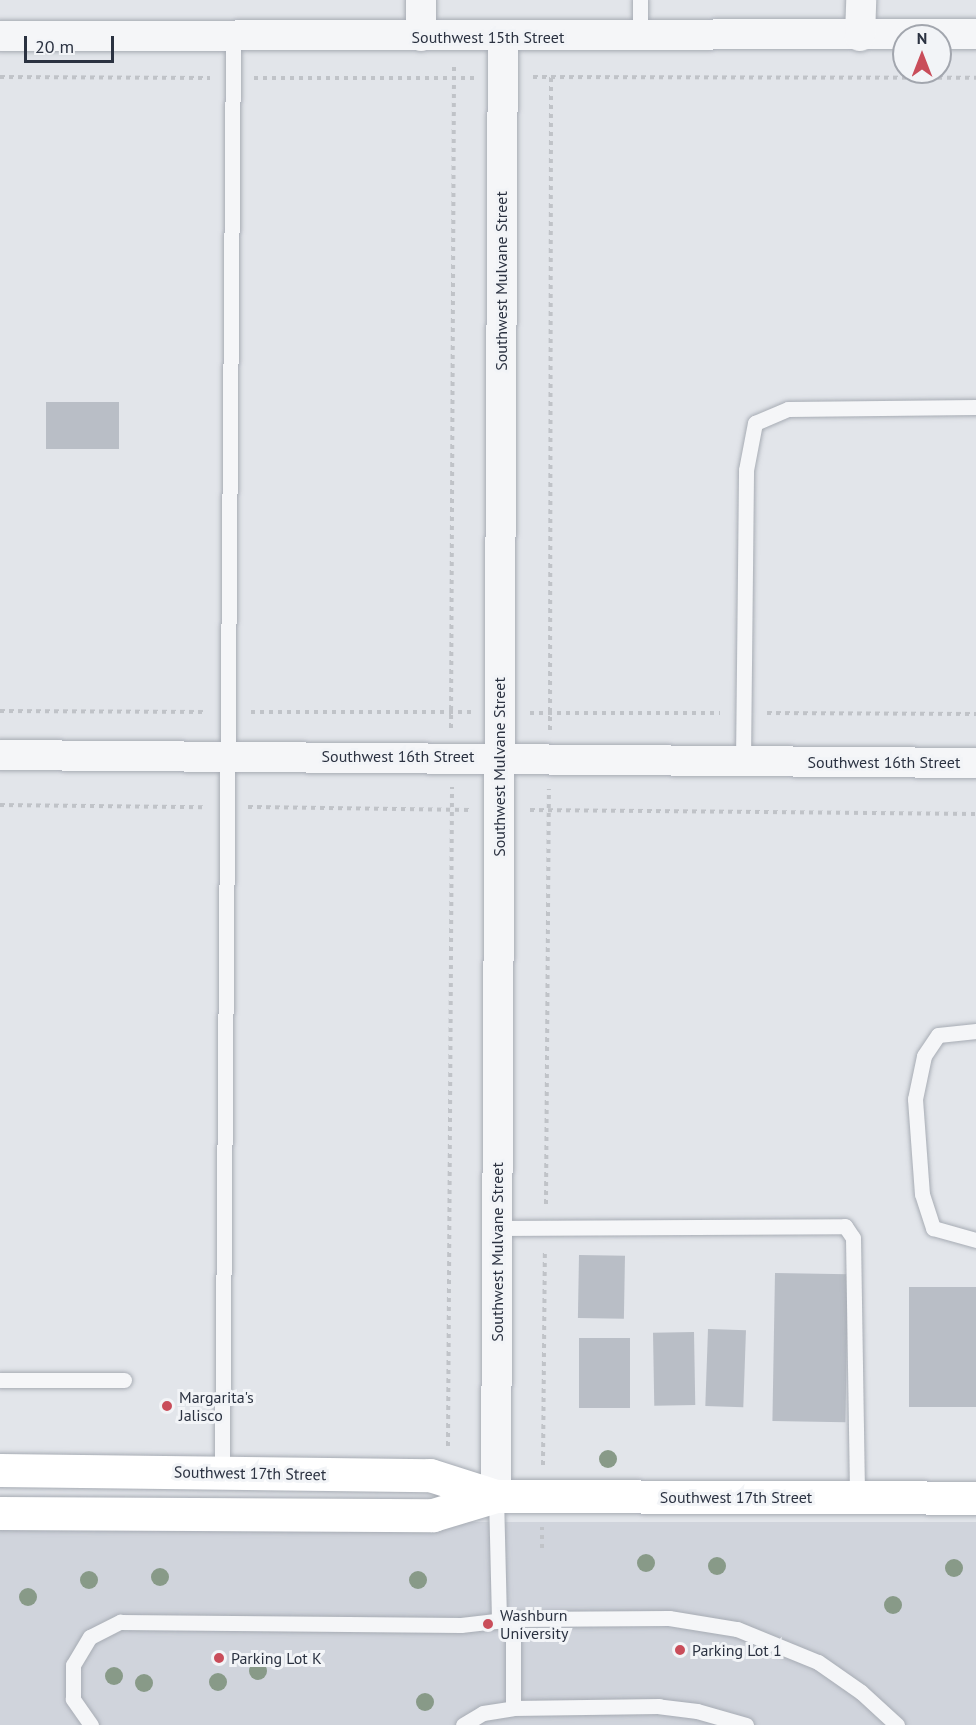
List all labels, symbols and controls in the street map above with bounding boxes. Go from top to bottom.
scale bar [27,24,117,62]
north arrow [892,24,952,84]
street label: Southwest 15th Street [412,27,564,47]
text: N [917,28,927,48]
text: 20 m [35,35,74,58]
street label: Southwest Mulvane Street [491,191,511,371]
street label: Southwest Mulvane Street [489,677,509,857]
street label: Southwest 16th Street [322,746,474,766]
street label: Southwest 16th Street [808,752,960,772]
street label: Southwest Mulvane Street [487,1162,507,1342]
place label: Margarita's Jalisco [179,1387,254,1425]
marker: Margarita's Jalisco [160,1399,174,1413]
street label: Southwest 17th Street [174,1462,326,1484]
street label: Southwest 17th Street [660,1487,812,1507]
place label: Washburn University [500,1605,568,1643]
marker: Washburn University [481,1617,495,1631]
place label: Parking Lot 1 [692,1640,782,1660]
marker: Parking Lot 1 [673,1643,687,1657]
place label: Parking Lot K [231,1648,322,1668]
marker: Parking Lot K [212,1651,226,1665]

